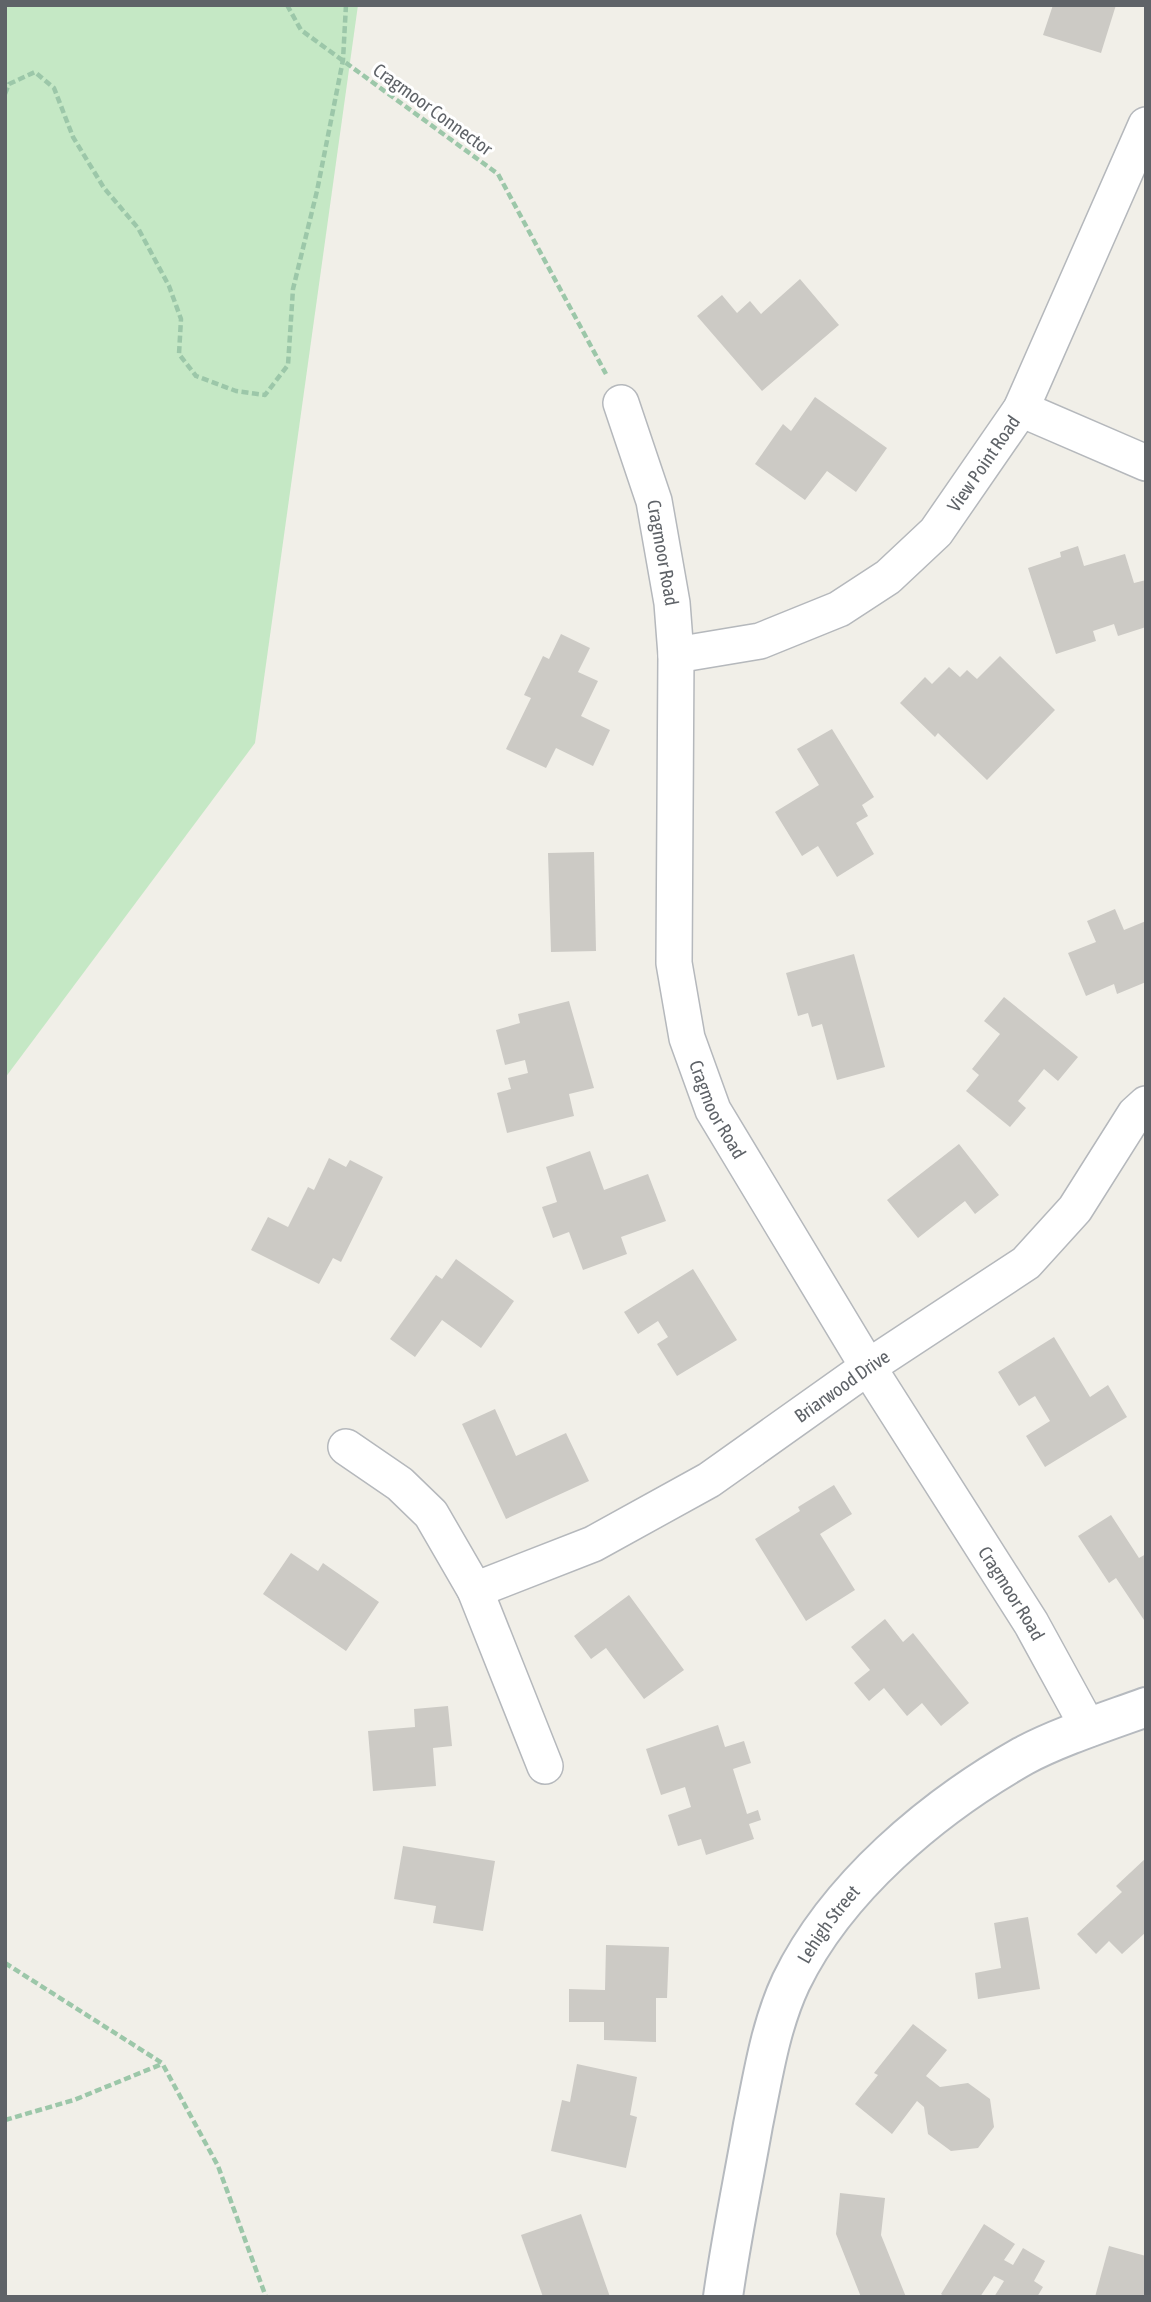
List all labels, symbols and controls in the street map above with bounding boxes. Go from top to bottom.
street label: Cragmoor Connector [369,58,497,160]
street label: View Point Road [942,411,1024,516]
street label: Cragmoor Road [643,498,683,607]
street label: Cragmoor Road [685,1057,751,1162]
street label: Briarwood Drive [790,1345,894,1427]
street label: Cragmoor Road [974,1542,1049,1644]
street label: Lehigh Street [792,1880,864,1967]

